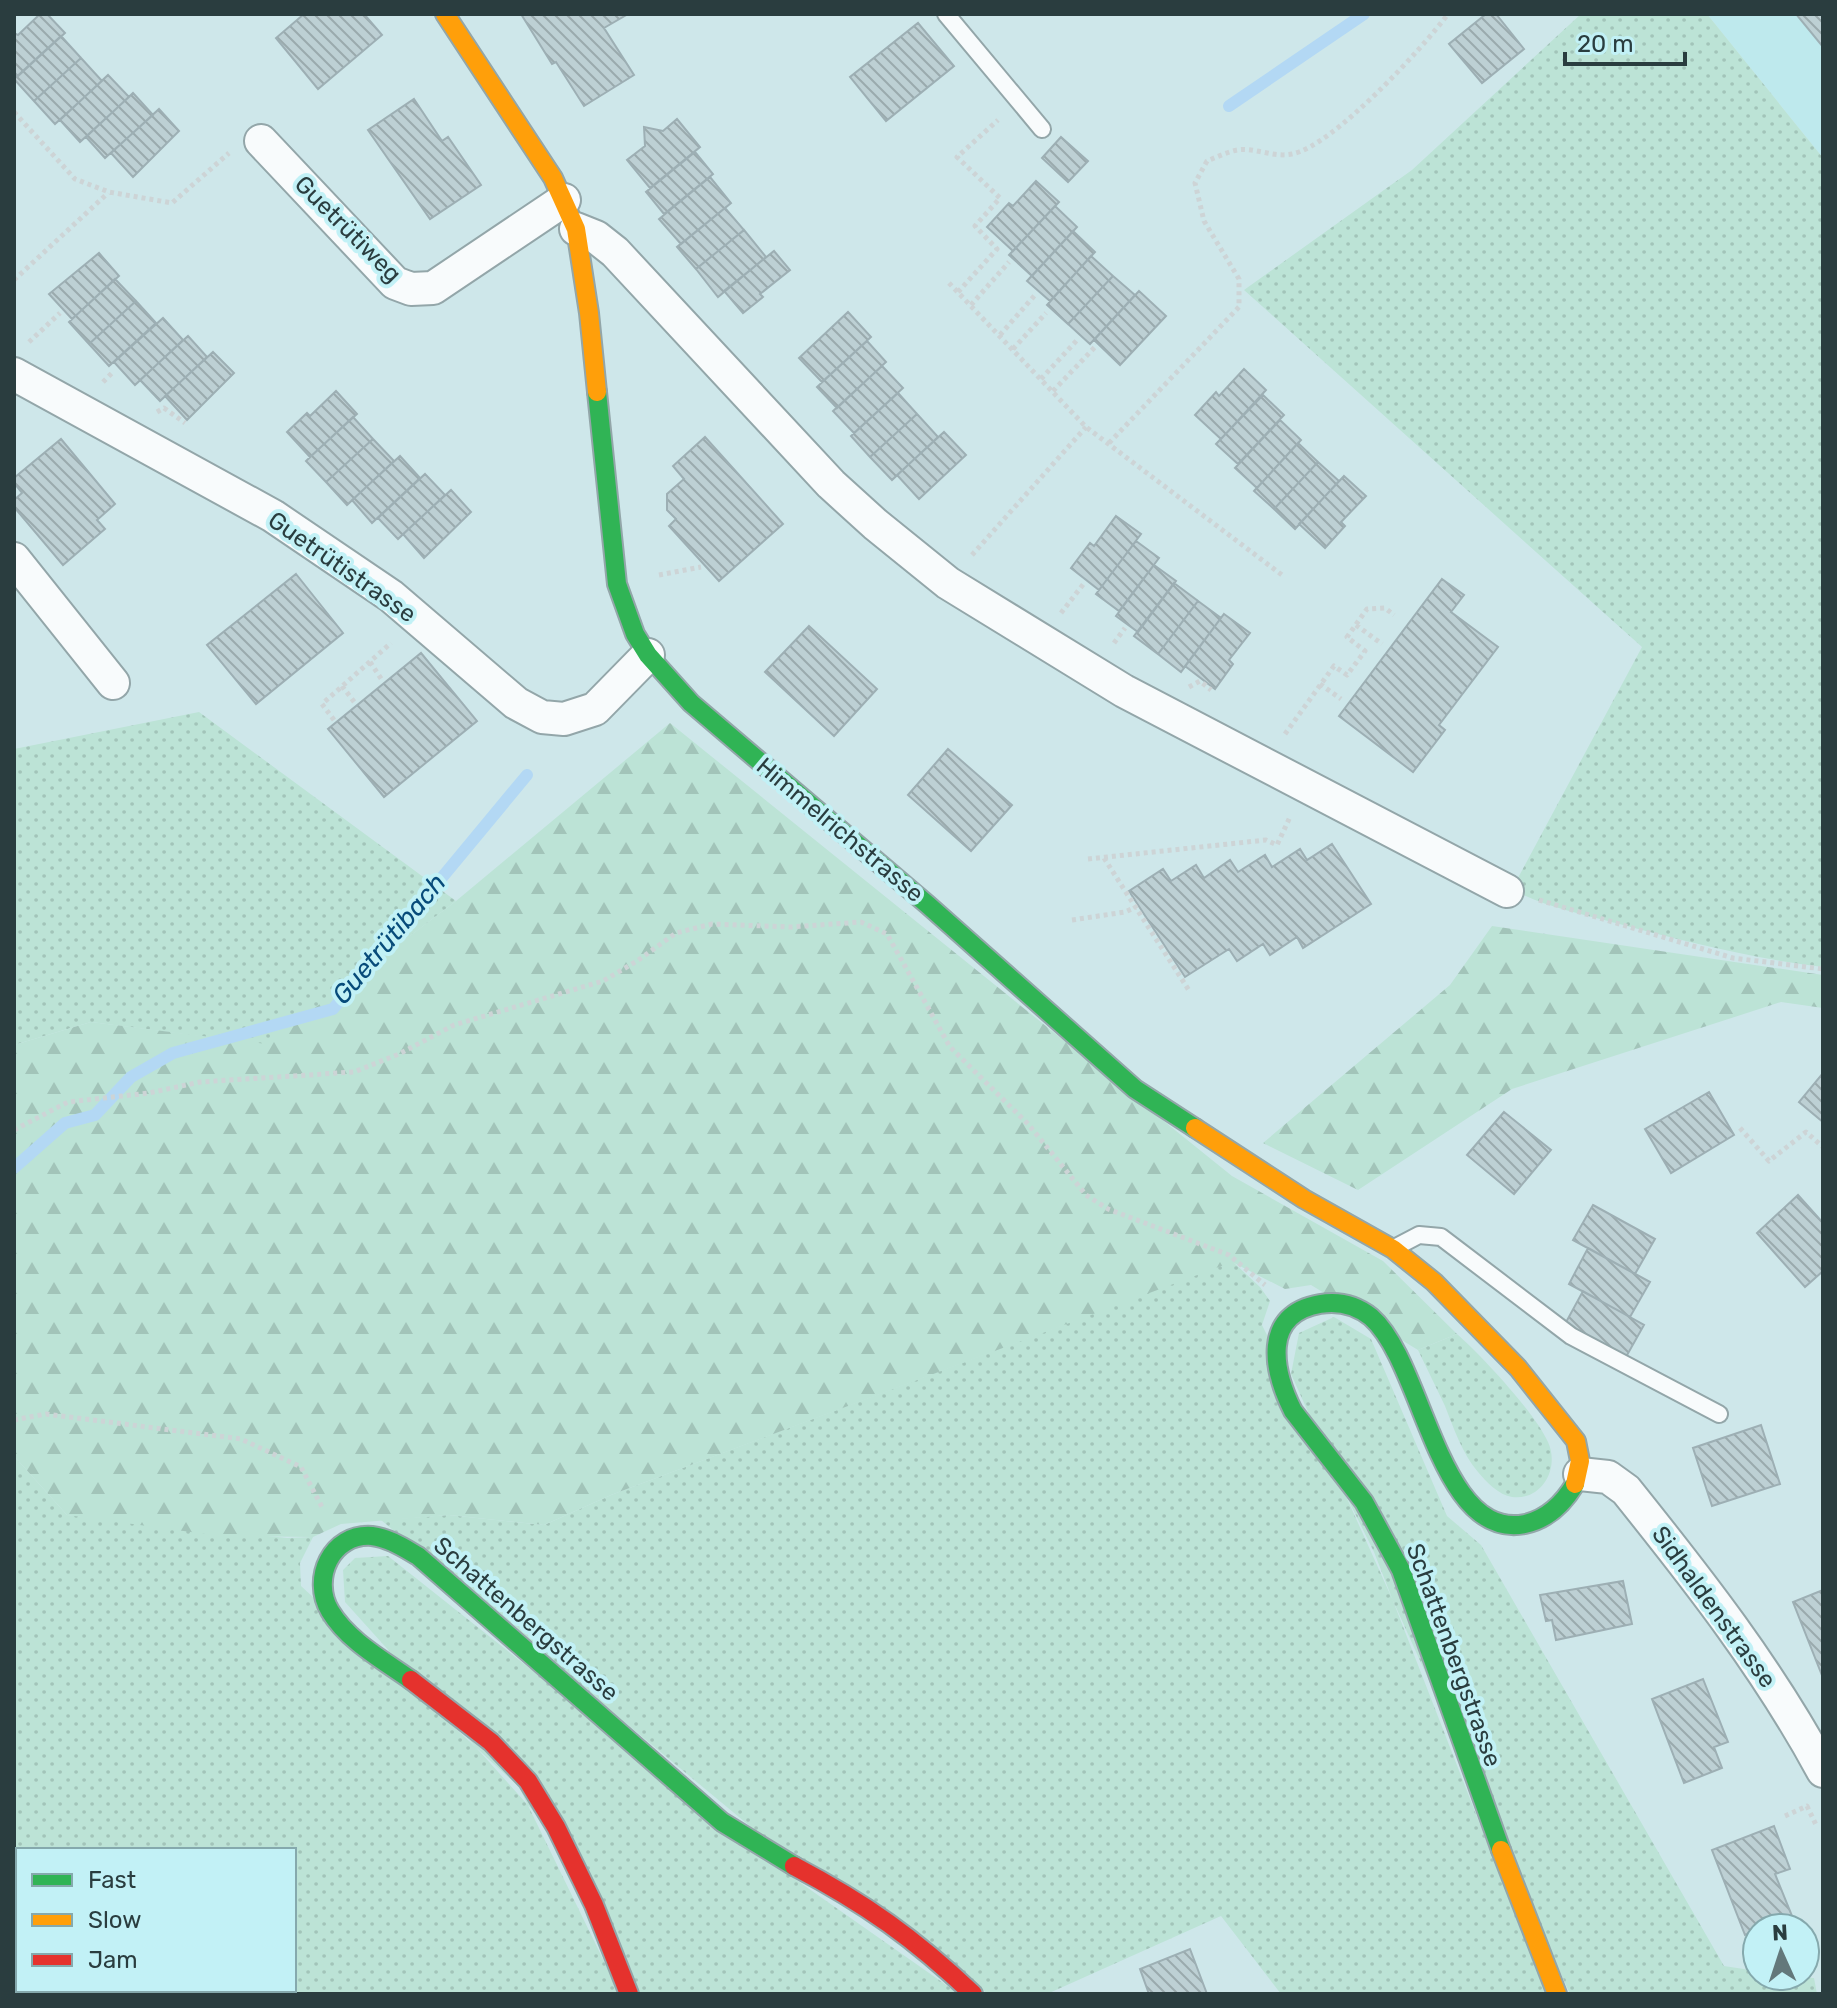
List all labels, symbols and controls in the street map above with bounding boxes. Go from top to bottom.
scale bar [1565,16,1685,66]
text: 20 m [1577,30,1634,58]
street label: Guetrütiweg [289,170,407,288]
street label: Guetrütistrasse [263,506,421,628]
street label: Himmelrichstrasse [751,752,929,908]
water label: Guetrütibach [326,868,452,1010]
street label: Sidhaldenstrasse [1646,1521,1782,1693]
street label: Schattenbergstrasse [428,1531,624,1707]
street label: Schattenbergstrasse [1401,1540,1507,1770]
legend [16,1848,296,1992]
text: Fast [88,1866,136,1894]
text: Slow [88,1906,141,1934]
north arrow [1741,1912,1821,1992]
text: N [1771,1919,1789,1946]
text: Jam [88,1946,138,1974]

